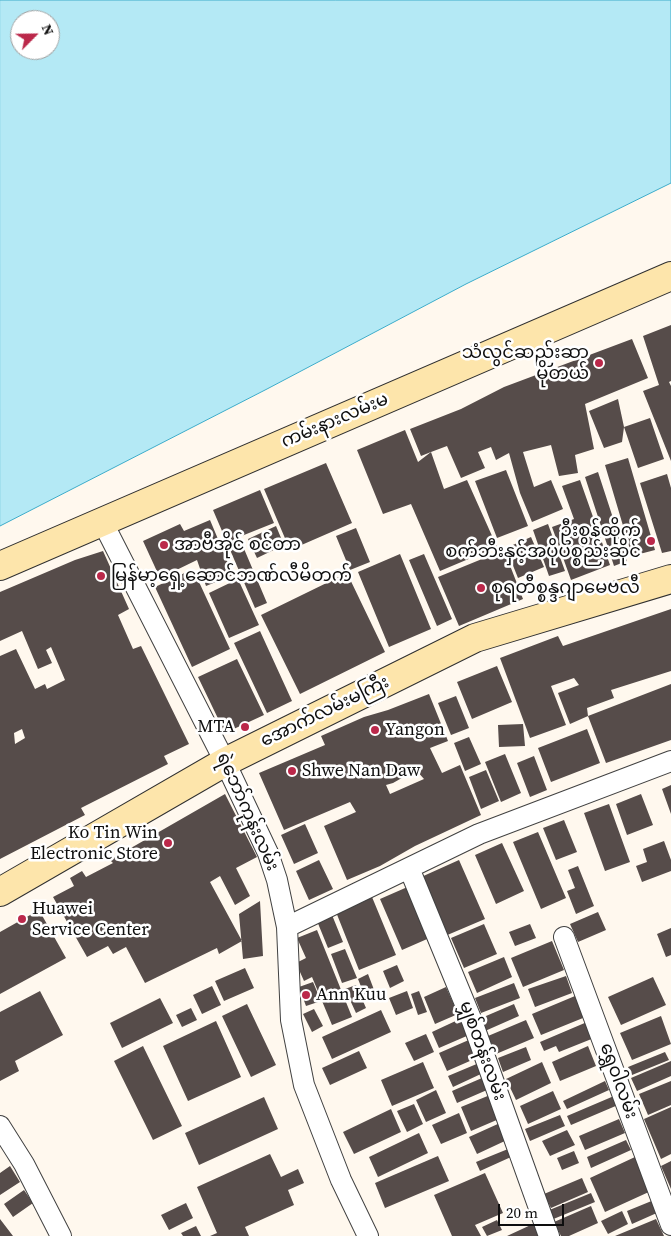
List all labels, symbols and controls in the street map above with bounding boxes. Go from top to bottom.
north arrow [10,10,60,60]
text: N [37,21,59,38]
place label: သံလွင်ဆည်းဆာ မိုတယ် [462,342,589,384]
marker: သံလွင်ဆည်းဆာ မိုတယ် [593,357,605,369]
street label: ကမ်းနားလမ်းမ [278,389,392,453]
place label: ဦးစွန်ထိုက် စက်ဘီးနှင့်အပိုပစ္စည်းဆိုင် [445,520,641,562]
place label: အာဗီအိုင် စင်တာ [174,534,301,556]
marker: ဦးစွန်ထိုက် စက်ဘီးနှင့်အပိုပစ္စည်းဆိုင် [645,535,657,547]
marker: အာဗီအိုင် စင်တာ [158,539,170,551]
place label: မြန်မာ့ရှေ့ဆောင်ဘဏ်လီမိတက် [111,565,352,587]
marker: မြန်မာ့ရှေ့ဆောင်ဘဏ်လီမိတက် [95,570,107,582]
place label: စုရတီစ္စန္ဒဂျာမေဗလီ [491,577,640,599]
marker: စုရတီစ္စန္ဒဂျာမေဗလီ [475,582,487,594]
street label: အောက်လမ်းမကြီး [257,672,393,752]
place label: MTA [197,716,235,738]
place label: Yangon [385,719,445,741]
marker: MTA [239,721,251,733]
marker: Yangon [369,724,381,736]
street label: ရဲဘော်ကုန်းလမ်း [211,749,283,875]
place label: Shwe Nan Daw [302,760,421,782]
marker: Shwe Nan Daw [286,765,298,777]
place label: Ko Tin Win Electronic Store [30,822,158,864]
marker: Ko Tin Win Electronic Store [162,837,174,849]
place label: Huawei Service Center [32,898,149,941]
marker: Huawei Service Center [16,913,28,925]
place label: Ann Kuu [316,984,387,1006]
marker: Ann Kuu [300,989,312,1001]
street label: မျှစ်တန်းလမ်း [454,998,510,1104]
street label: ရွှေဝါလမ်း [594,1040,642,1122]
scale bar [501,1194,567,1226]
text: 20 m [506,1202,538,1223]

